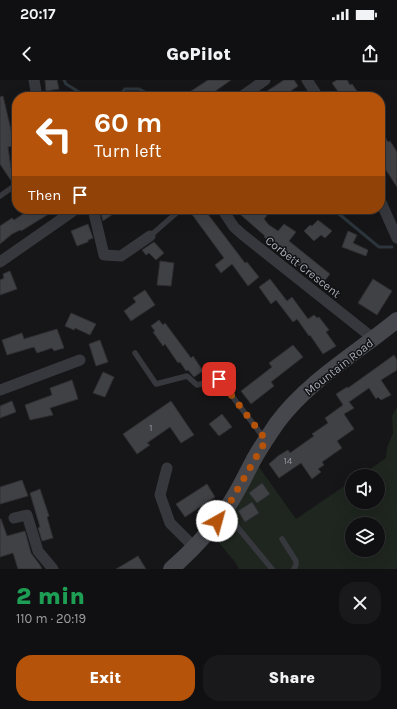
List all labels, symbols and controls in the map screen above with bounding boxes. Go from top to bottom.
text: 20:17 [20,5,55,23]
icon: back [16,43,38,65]
text: GoPilot [166,43,231,65]
icon: share [359,43,381,65]
text: 60 m [94,106,162,139]
icon: left [28,108,80,160]
text: Turn left [94,140,162,162]
icon: arrive [69,184,91,206]
text: Then [28,186,61,204]
street label: Corbett Crescent [263,233,344,301]
street label: Mountain Road [302,336,376,398]
pin [202,362,236,396]
icon: arrive [208,368,230,390]
house number: 1 [149,422,153,434]
house number: 14 [284,455,293,467]
map controls [345,469,385,557]
button: sound [345,469,385,509]
position arrow [196,500,238,542]
button: layers [345,517,385,557]
text: 2 min [16,582,85,610]
button: close [339,582,381,624]
text: 110 m · 20:19 [16,611,86,626]
button: Exit [16,655,195,701]
button: Share [203,655,381,701]

